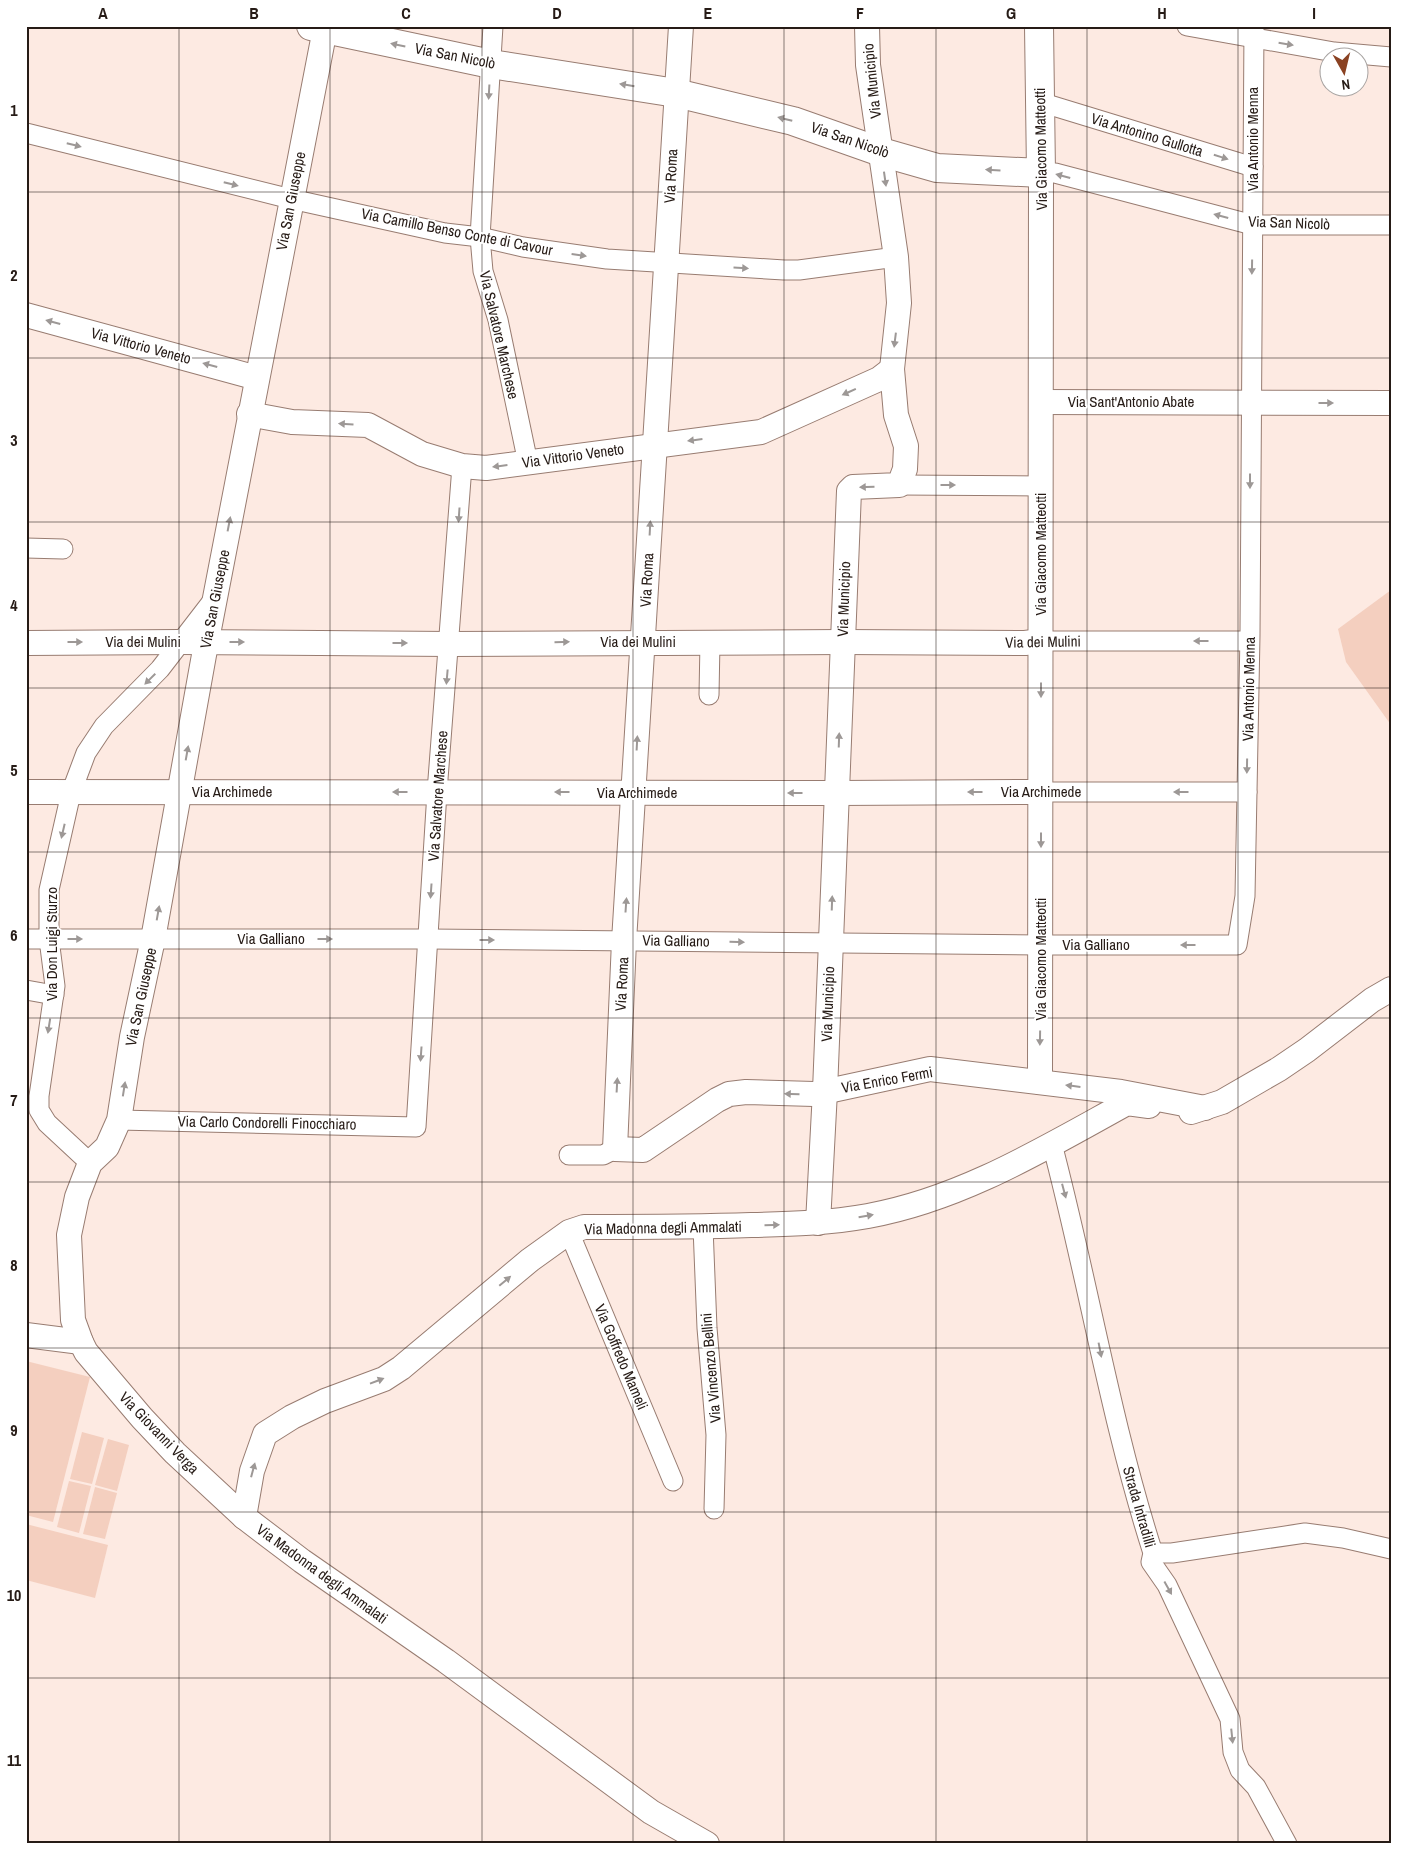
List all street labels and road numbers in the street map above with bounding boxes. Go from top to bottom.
street label: Via San Nicolò [413,37,497,74]
street label: Via Municipio [857,42,886,120]
street label: Via Giacomo Matteotti [1029,87,1052,211]
street label: Via Antonio Menna [1242,87,1263,191]
street label: Via Antonino Gullotta [1089,108,1206,162]
street label: Via San Nicolò [808,116,892,163]
street label: Via Roma [659,148,682,204]
street label: Via San Giuseppe [271,150,310,252]
street label: Via Camillo Benso Conte di Cavour [360,203,555,260]
street label: Via San Nicolò [1248,211,1330,234]
street label: Via Salvatore Marchese [475,269,524,401]
street label: Via Vittorio Veneto [89,322,194,369]
street label: Via Sant'Antonio Abate [1068,391,1194,412]
street label: Via Vittorio Veneto [521,438,625,473]
street label: Via Giacomo Matteotti [1030,493,1051,615]
street label: Via San Giuseppe [195,548,234,650]
street label: Via Roma [635,552,658,608]
street label: Via Municipio [832,561,855,637]
street label: Via dei Mulini [1005,630,1081,653]
street label: Via dei Mulini [105,631,181,652]
street label: Via dei Mulini [600,631,676,652]
street label: Via Antonio Menna [1237,636,1260,741]
street label: Via Salvatore Marchese [422,730,453,862]
street label: Via Archimede [192,781,272,802]
street label: Via Archimede [1001,781,1081,802]
street label: Via Archimede [597,782,677,803]
street label: Via Don Luigi Sturzo [41,887,62,1001]
street label: Via Giacomo Matteotti [1030,898,1051,1020]
street label: Via Galliano [237,928,305,949]
street label: Via Galliano [642,929,710,952]
street label: Via Galliano [1062,934,1130,955]
street label: Via San Giuseppe [120,945,161,1048]
street label: Via Roma [610,956,633,1012]
street label: Via Municipio [816,966,839,1042]
street label: Via Enrico Fermi [840,1061,934,1098]
street label: Via Carlo Condorelli Finocchiaro [177,1110,357,1135]
street label: Via Madonna degli Ammalati [584,1216,742,1239]
street label: Via Goffredo Mameli [590,1301,653,1413]
street label: Via Vincenzo Bellini [695,1312,726,1424]
street label: Via Giovanni Verga [115,1387,204,1479]
street label: Strada Intradilli [1118,1464,1161,1550]
street label: Via Madonna degli Ammalati [252,1519,392,1628]

